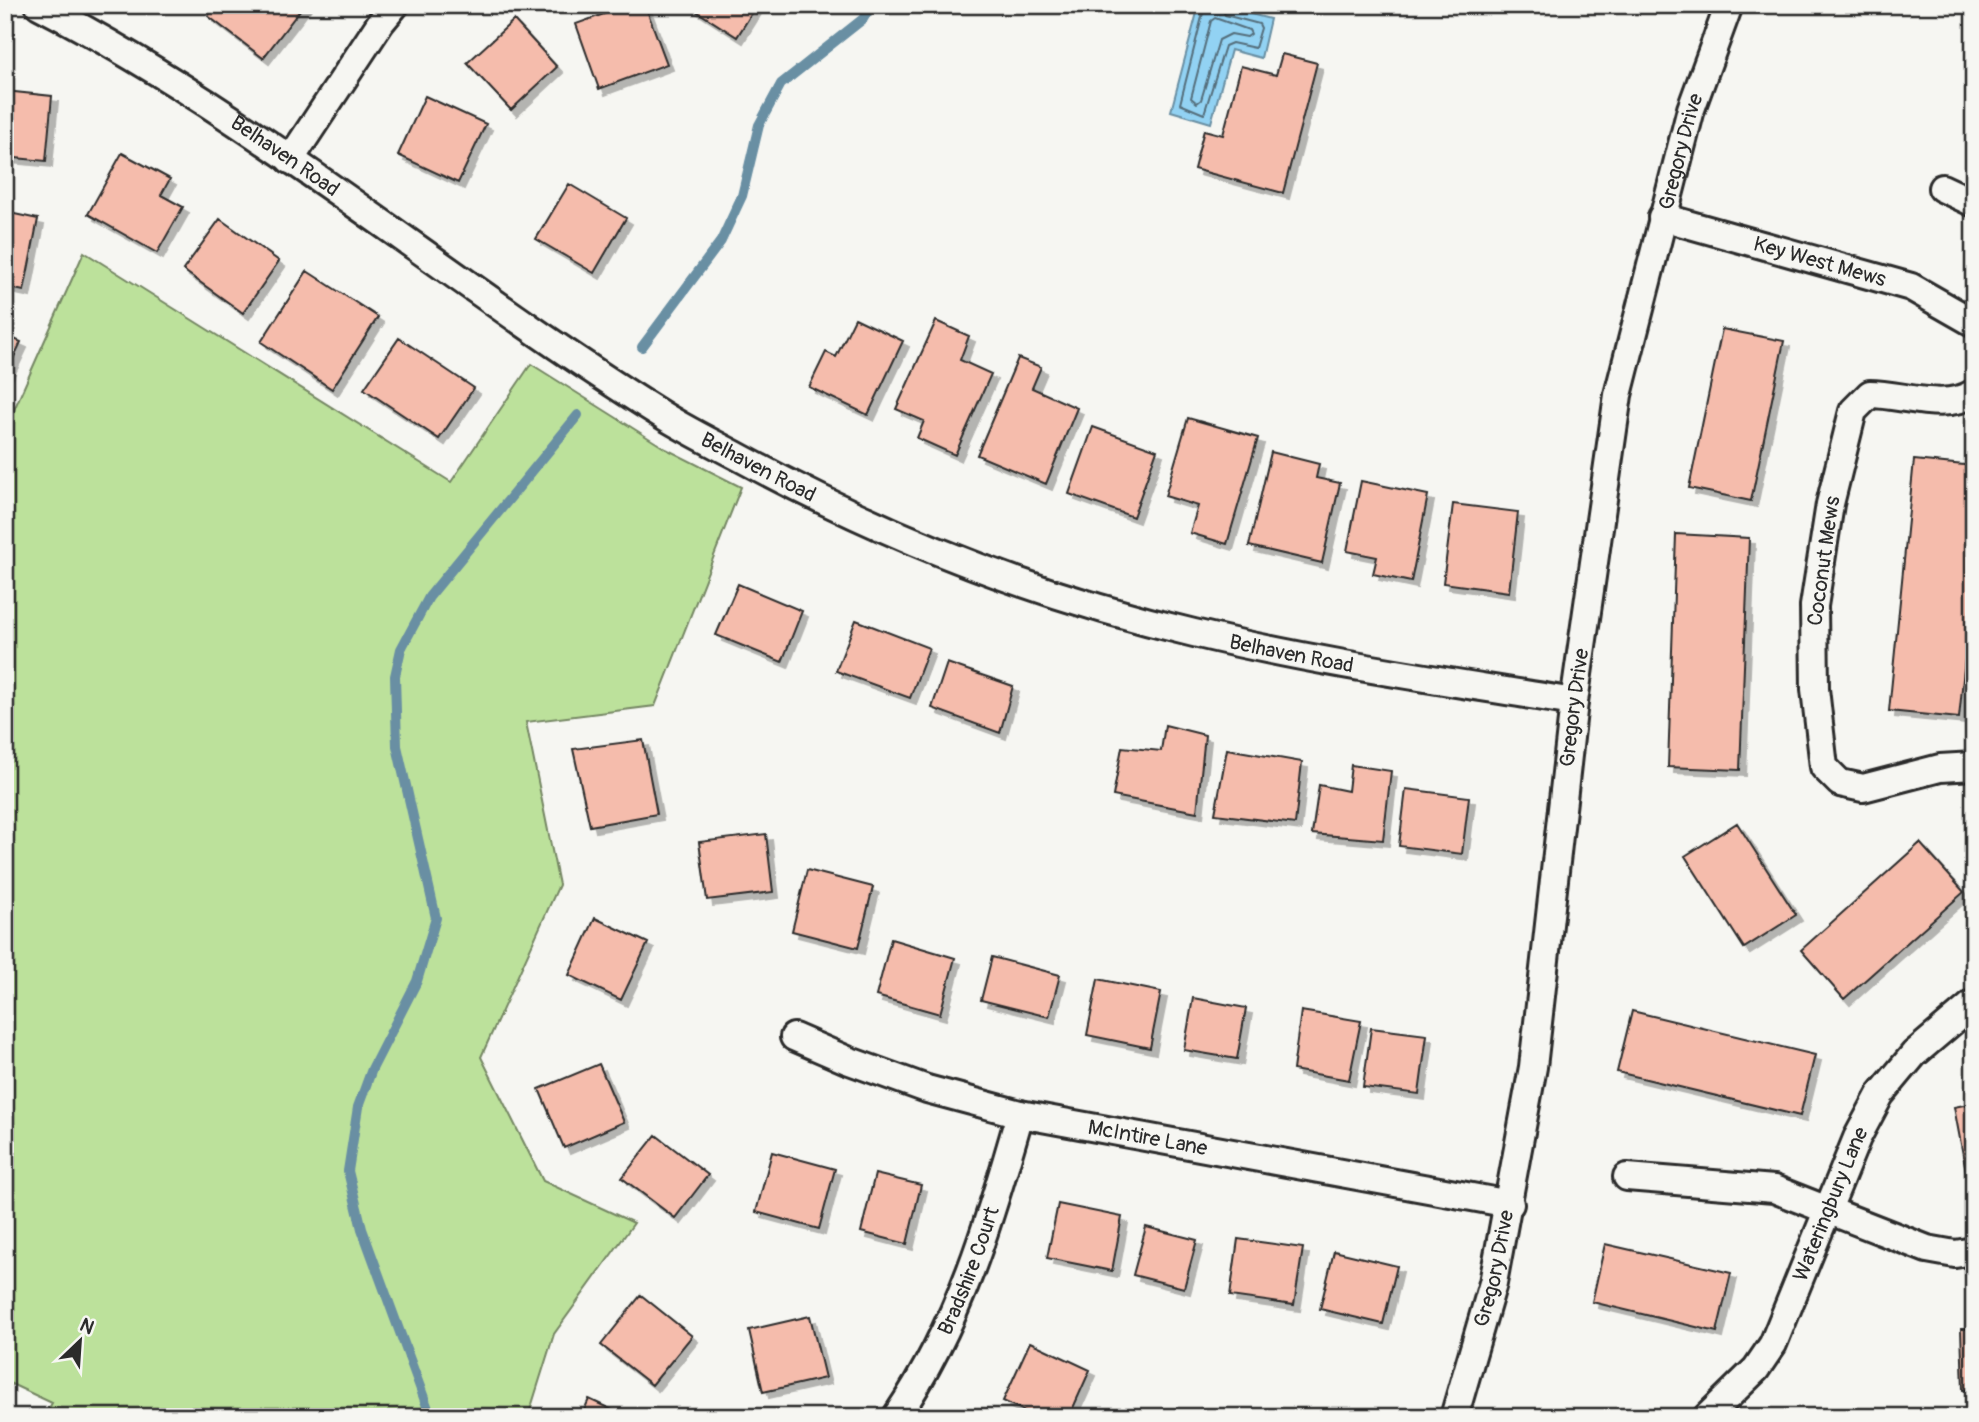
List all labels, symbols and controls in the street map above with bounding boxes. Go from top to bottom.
street label: Gregory Drive [1652,89,1709,213]
street label: Belhaven Road [226,109,345,203]
street label: Key West Mews [1751,230,1890,293]
street label: Belhaven Road [696,426,821,508]
street label: Coconut Mews [1802,494,1847,627]
street label: Belhaven Road [1227,628,1356,679]
street label: Gregory Drive [1553,646,1595,768]
street label: McIntire Lane [1086,1113,1210,1162]
street label: Wateringbury Lane [1787,1121,1874,1285]
street label: Bradshire Court [932,1203,1005,1339]
street label: Gregory Drive [1467,1207,1520,1330]
north arrow [46,1306,116,1376]
text: N [76,1313,98,1340]

